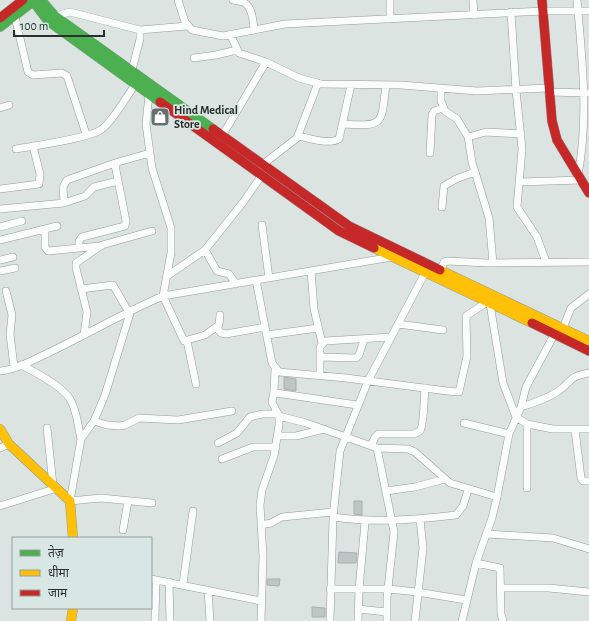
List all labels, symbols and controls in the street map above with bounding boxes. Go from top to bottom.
scale bar [14,12,104,38]
text: 100 m [20,20,48,32]
place label: Hind Medical Store [174,104,238,130]
shop icon: Hind Medical Store [149,106,171,128]
legend [12,537,152,609]
text: तेज़ [48,545,65,559]
text: धीमा [48,565,70,579]
text: जाम [48,587,68,599]

